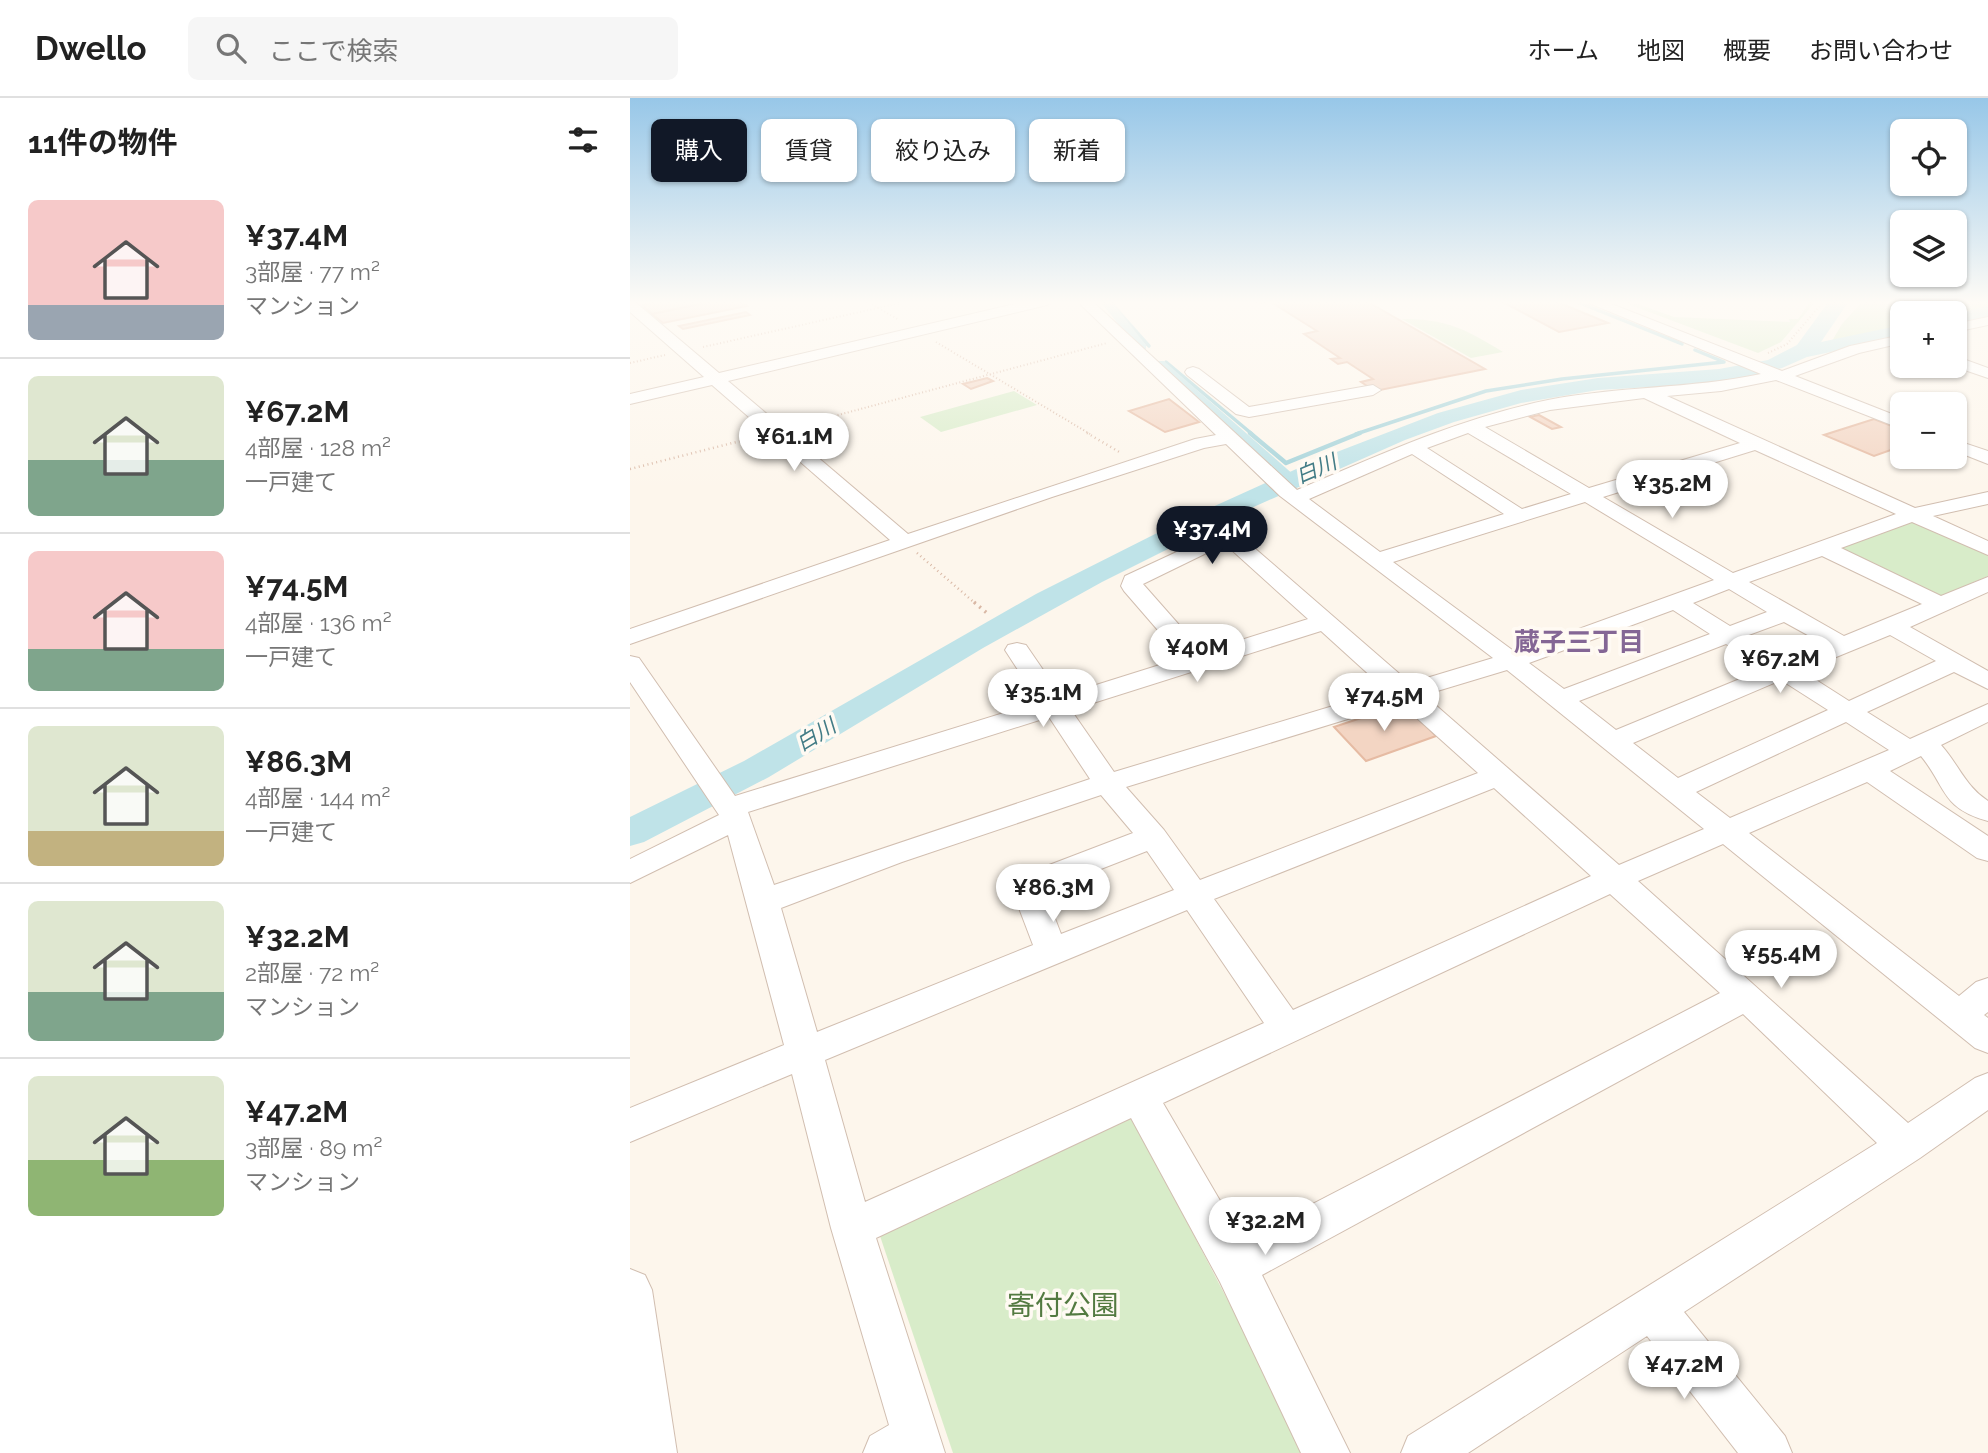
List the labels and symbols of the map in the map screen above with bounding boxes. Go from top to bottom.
pin: ¥61.1M [737,414,851,473]
water label: 白川 [1292,448,1342,488]
pin: ¥35.2M [1615,460,1729,520]
pin: ¥37.4M [1155,506,1269,566]
pin: ¥40M [1156,624,1238,684]
district label: 蔵子三丁目 [1514,627,1644,657]
pin: ¥67.2M [1723,636,1837,695]
pin: ¥35.1M [986,670,1100,729]
pin: ¥74.5M [1327,674,1441,733]
water label: 白川 [791,712,842,756]
pin: ¥86.3M [996,864,1110,924]
pin: ¥55.4M [1724,930,1838,990]
pin: ¥32.2M [1208,1198,1322,1257]
park label: 寄付公園 [1007,1289,1119,1322]
pin: ¥47.2M [1627,1342,1741,1401]

